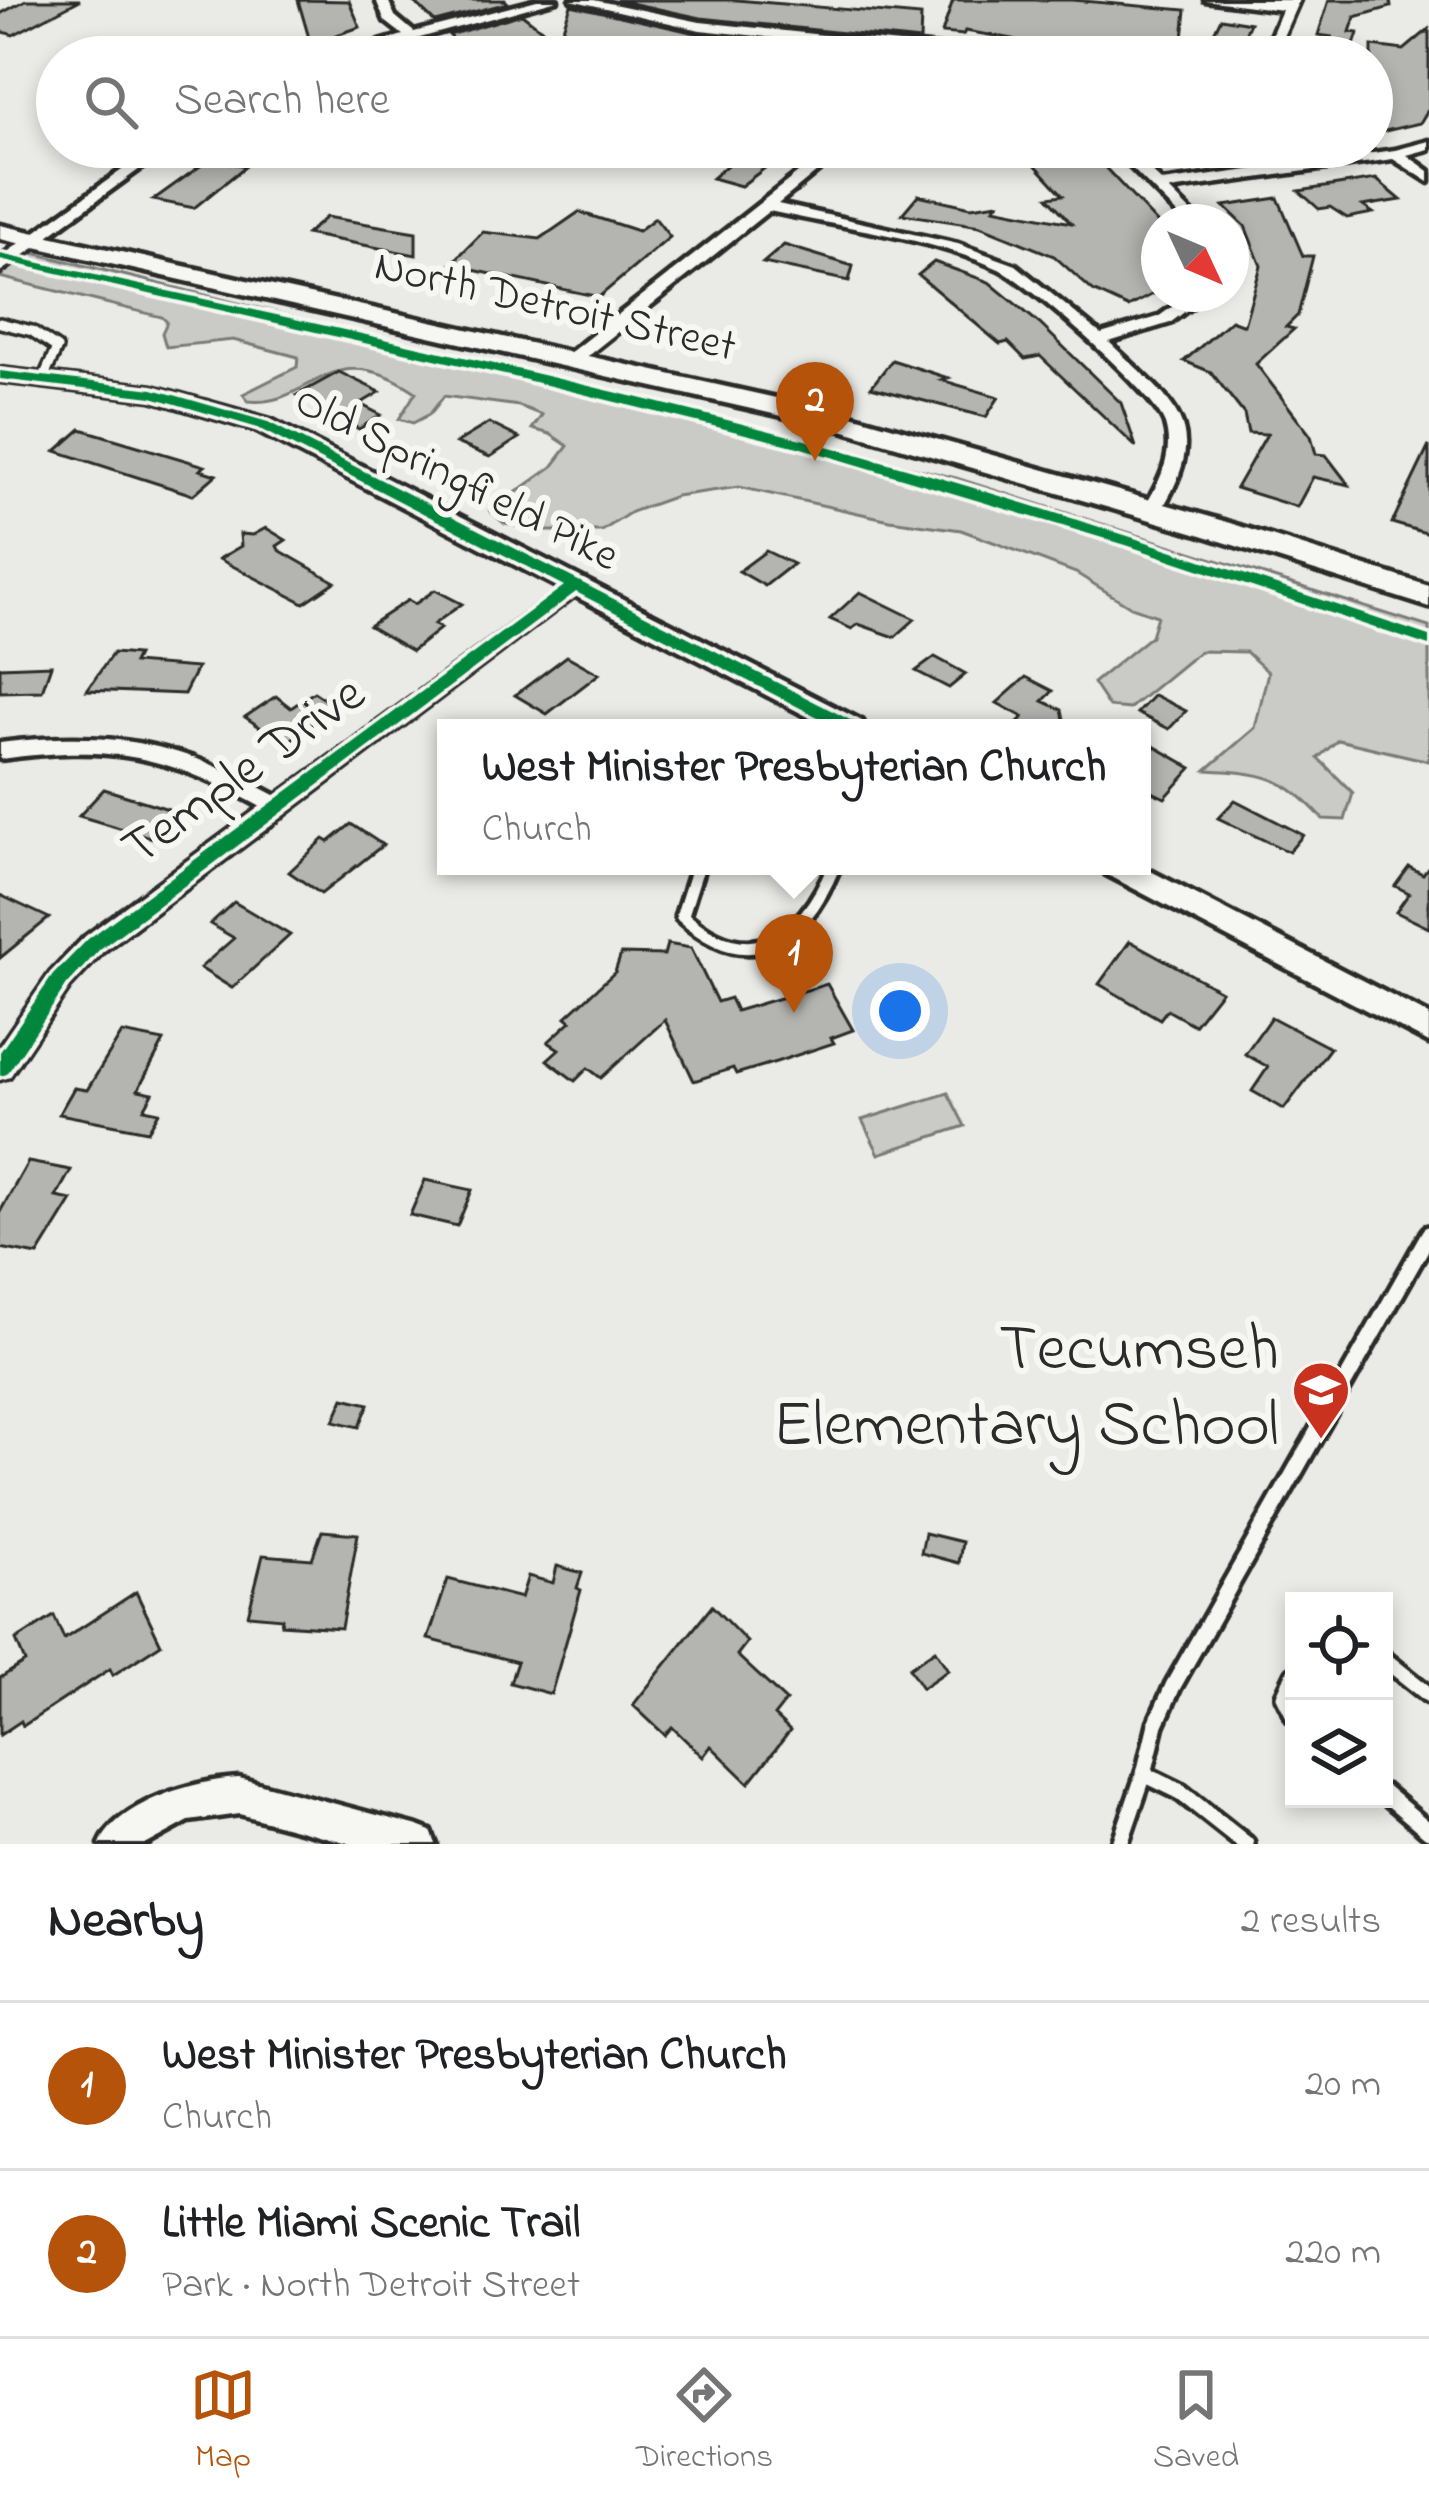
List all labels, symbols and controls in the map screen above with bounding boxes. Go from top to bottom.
search box [36,36,1393,168]
icon: search [78,69,144,135]
text: Search here [174,69,390,135]
north arrow [1141,204,1249,312]
street label: North Detroit Street [368,234,742,382]
pin: 2 [776,362,854,461]
street label: Old Springfield Pike [282,370,630,592]
street label: Temple Drive [107,657,384,888]
popup [437,719,1151,875]
text: West Minister Presbyterian Church [482,736,1106,802]
text: Church [482,802,592,859]
pin: 1 [755,914,833,1013]
your location [870,981,930,1041]
place label: Tecumseh Elementary School [773,1304,1279,1476]
school or university icon: Tecumseh Elementary School [1290,1359,1352,1441]
map controls [1285,1592,1393,1808]
button: locate [1285,1592,1393,1700]
button: layers [1285,1700,1393,1808]
text: Nearby [48,1885,204,1960]
text: 2 results [1241,1894,1381,1951]
text: West Minister Presbyterian Church [162,2024,787,2090]
text: 1 [81,2057,93,2114]
text: 20 m [1305,2057,1381,2114]
text: Church [162,2090,272,2147]
text: Little Miami Scenic Trail [162,2192,580,2258]
text: 2 [77,2225,97,2282]
text: 220 m [1285,2225,1381,2282]
text: Park · North Detroit Street [162,2258,580,2315]
tab: Map [190,2362,256,2482]
tab: Directions [636,2362,773,2482]
tab: Saved [1153,2362,1239,2482]

